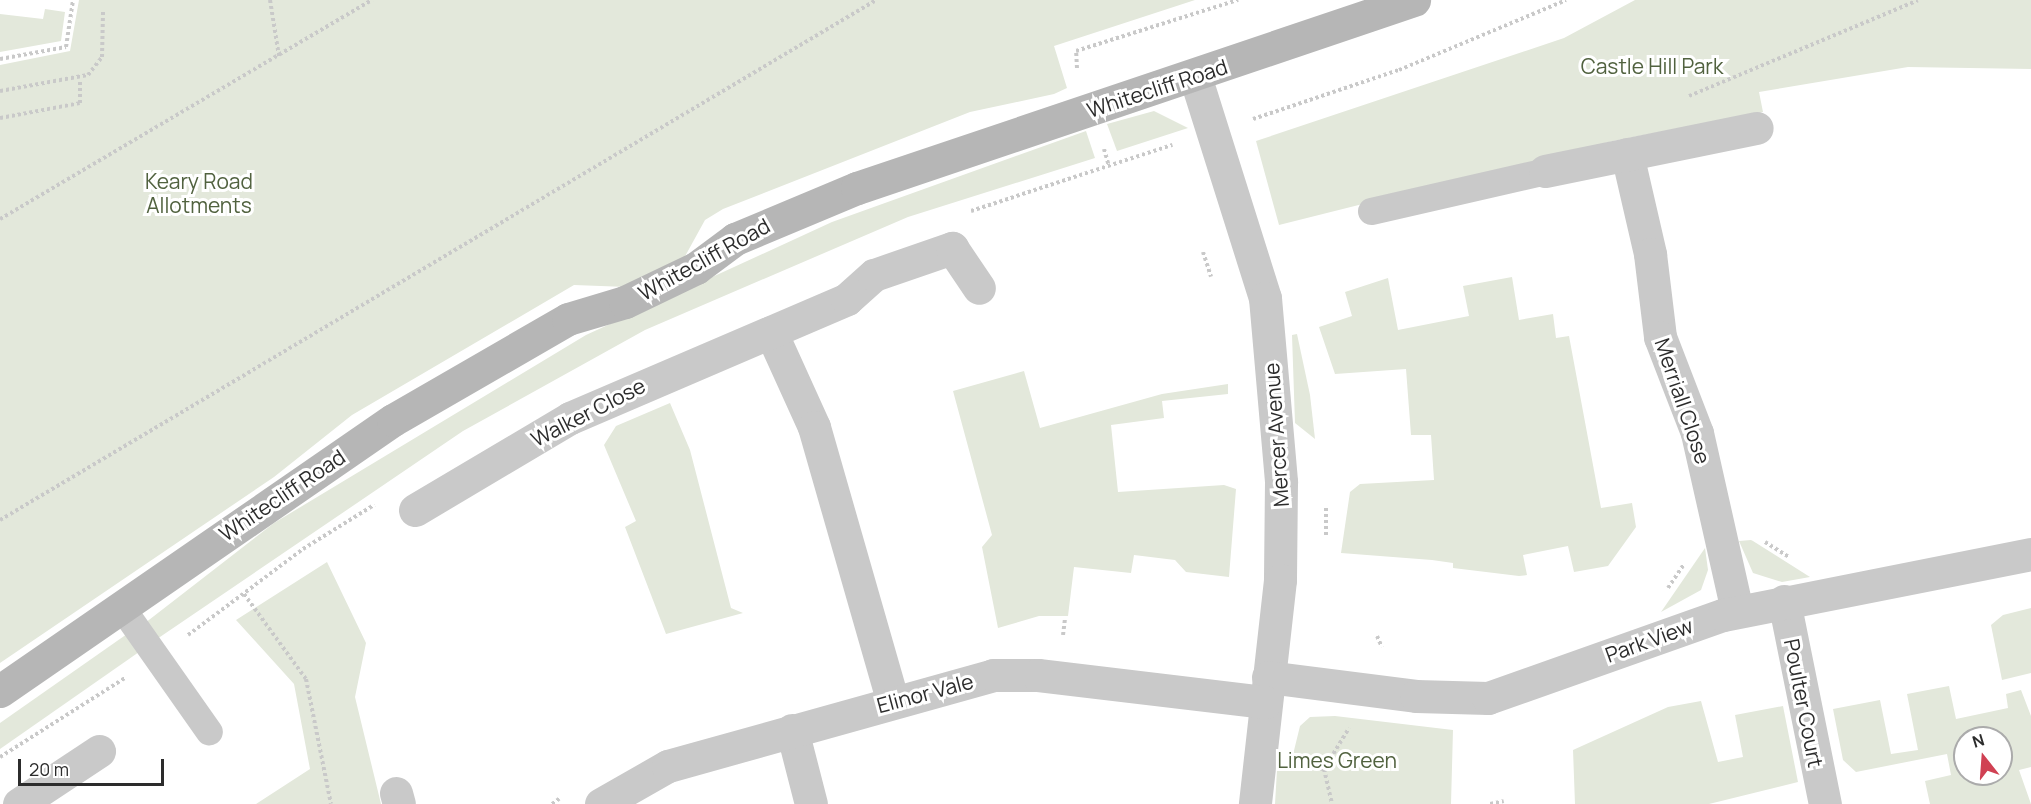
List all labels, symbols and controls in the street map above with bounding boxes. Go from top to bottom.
street label: Whitecliff Road [1084,53,1230,123]
park label: Castle Hill Park [1581,53,1723,79]
park label: Keary Road Allotments [145,168,253,218]
street label: Whitecliff Road [634,213,774,305]
street label: Merriall Close [1650,335,1716,467]
street label: Mercer Avenue [1258,362,1294,508]
street label: Walker Close [527,372,649,452]
street label: Whitecliff Road [214,444,350,546]
street label: Park View [1602,613,1696,667]
street label: Poulter Court [1779,637,1829,769]
street label: Elinor Vale [874,668,976,718]
north arrow [1953,726,2013,786]
text: N [1970,728,1987,753]
scale bar [21,747,166,785]
park label: Limes Green [1277,747,1397,773]
text: 20 m [29,757,69,781]

